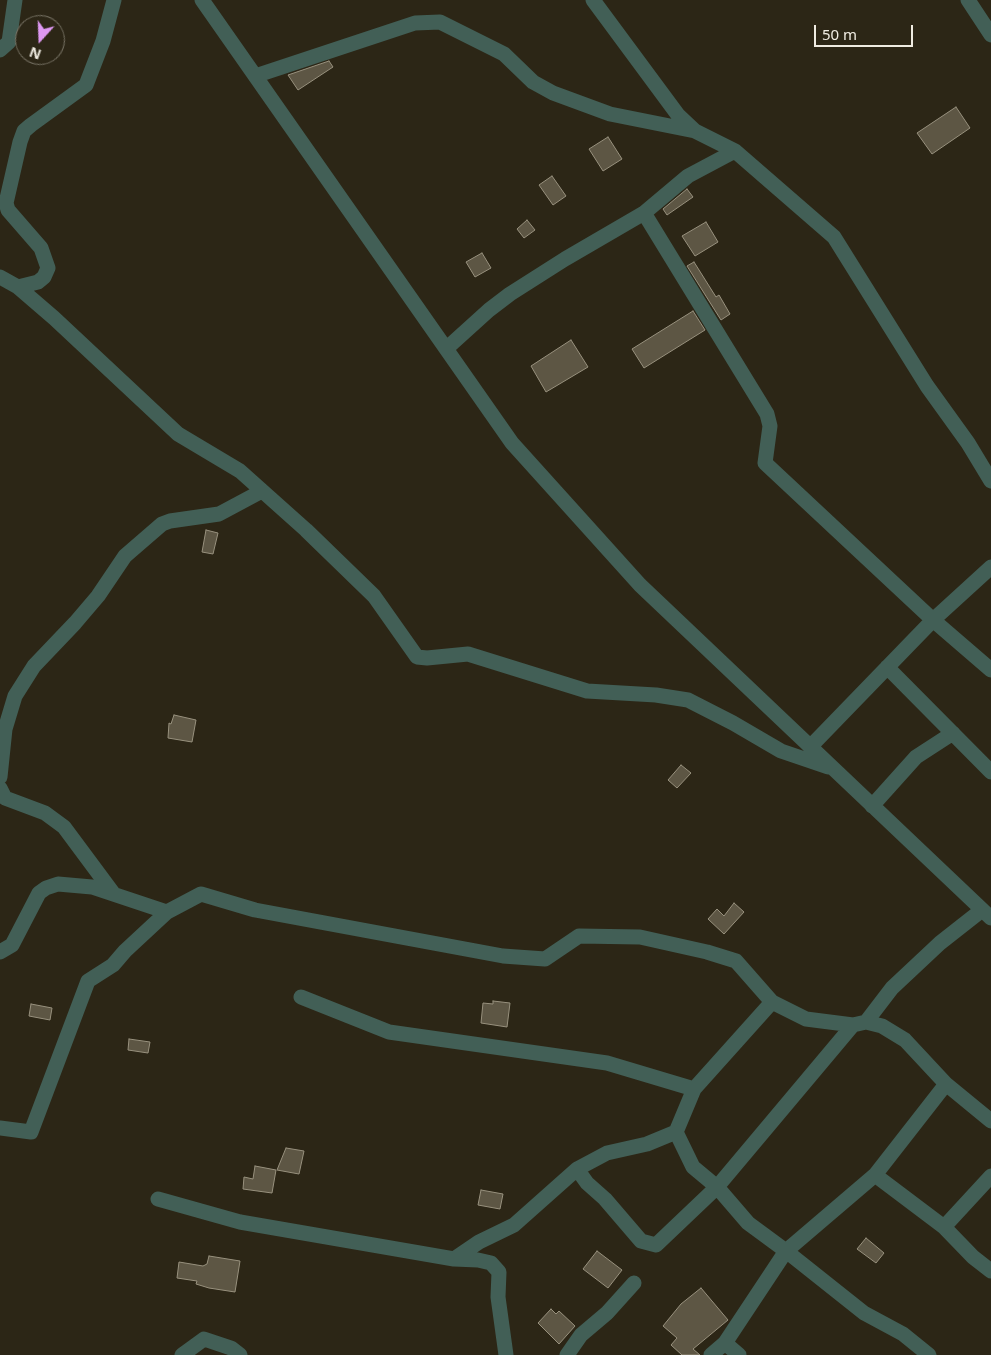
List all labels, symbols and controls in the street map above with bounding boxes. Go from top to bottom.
north arrow [15,15,65,65]
scale bar [816,15,915,47]
text: 50 m [822,24,857,44]
text: N [26,43,44,65]

